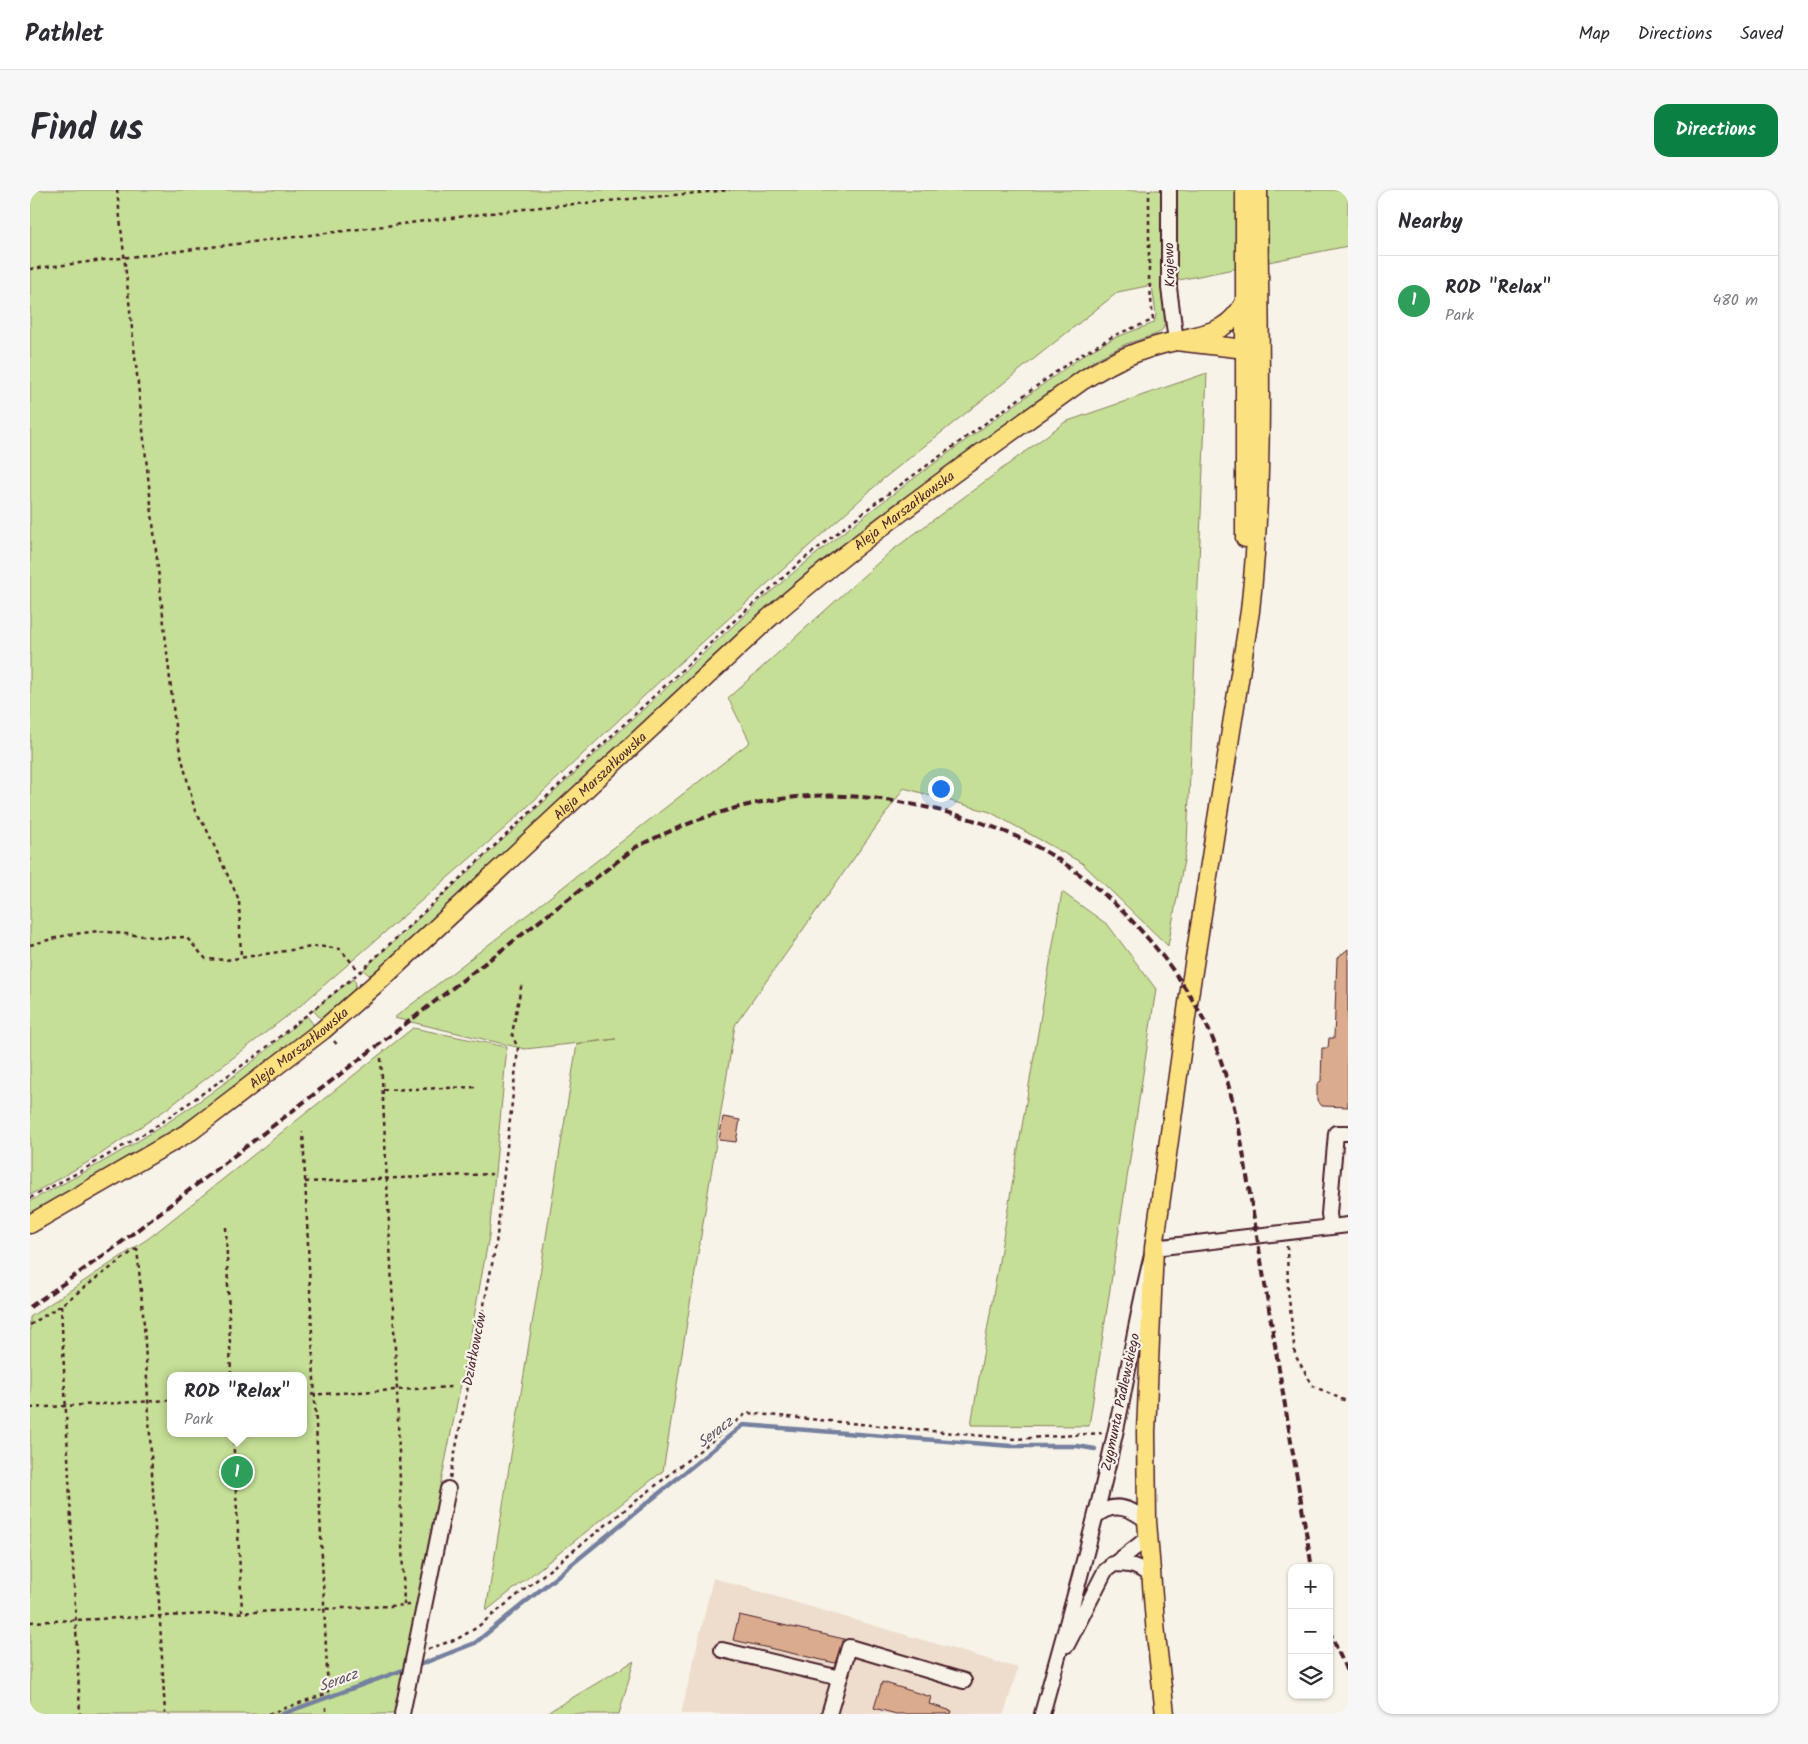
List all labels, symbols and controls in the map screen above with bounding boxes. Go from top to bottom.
text: Pathlet [25,15,104,54]
text: Map [1578,20,1610,49]
text: Directions [1638,20,1712,49]
text: Saved [1740,20,1783,49]
text: Find us [30,102,143,158]
button: Directions [1654,104,1778,157]
text: Nearby [1398,206,1463,239]
street label: Krajewo [1158,242,1182,288]
text: ROD "Relax" [1445,273,1551,303]
text: 1 [1412,288,1416,313]
text: 480 m [1712,288,1758,313]
text: Park [1445,303,1474,328]
street label: Aleja Marszałkowska [849,466,960,556]
street label: Aleja Marszałkowska [548,727,652,826]
your location [928,776,954,802]
street label: Aleja Marszałkowska [245,1002,354,1095]
street label: Działkowców [457,1310,493,1388]
street label: Zygmunta Padlewskiego [1096,1331,1146,1473]
popup [167,1372,307,1437]
text: ROD "Relax" [184,1377,290,1407]
text: Park [184,1407,213,1432]
water label: Seracz [692,1410,740,1455]
pin: 1 [221,1453,253,1491]
map controls [1288,1564,1333,1699]
button: + [1288,1564,1333,1609]
button: − [1288,1609,1333,1654]
button: layers [1288,1654,1333,1699]
water label: Seracz [315,1662,363,1699]

